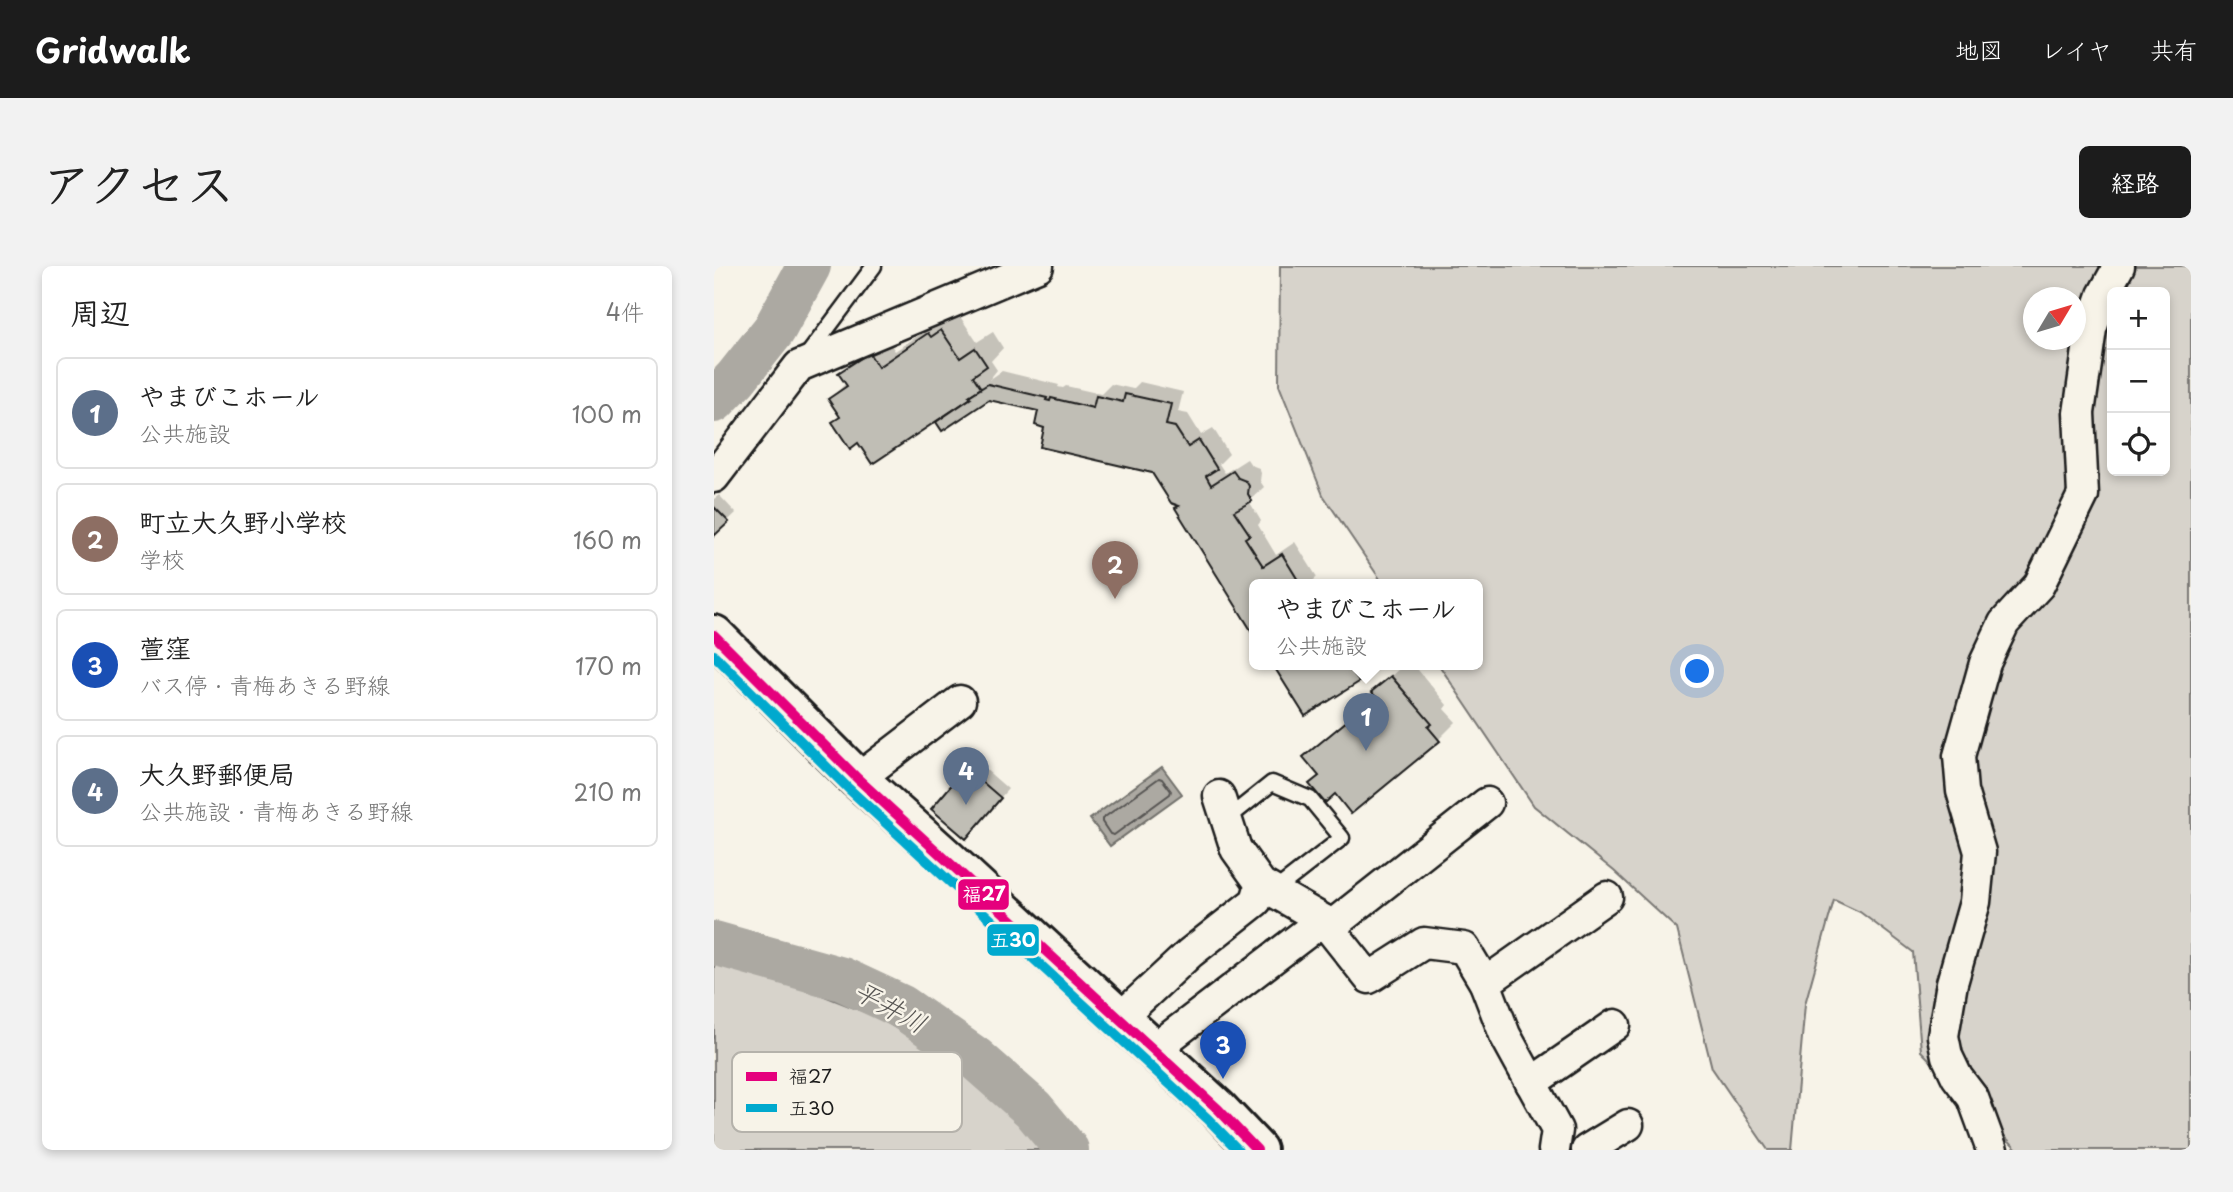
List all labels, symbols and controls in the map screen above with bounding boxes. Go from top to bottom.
text: Gridwalk [35,24,191,74]
text: 地図 [1955,31,2003,67]
text: レイヤ [2041,31,2112,67]
text: 共有 [2150,31,2198,67]
text: アクセス [42,145,235,219]
button: 経路 [2079,146,2191,218]
north arrow [2023,287,2086,350]
map controls [2107,287,2170,476]
button: + [2107,287,2170,350]
text: 周辺 [70,289,130,334]
text: 4件 [606,294,644,329]
button: − [2107,350,2170,413]
text: やまびこホール [139,376,320,415]
text: 1 [90,396,101,431]
text: 100 m [572,396,642,431]
button: locate [2107,413,2170,476]
text: 公共施設 [139,415,231,450]
text: 町立大久野小学校 [139,502,347,541]
text: 2 [87,522,103,557]
text: 160 m [573,522,642,557]
text: 学校 [139,541,185,576]
pin: 2 [1092,541,1138,599]
popup [1249,579,1483,670]
text: やまびこホール [1276,588,1456,627]
text: 公共施設 [1276,627,1368,662]
text: 萱窪 [139,628,191,667]
text: 3 [87,648,103,683]
text: 170 m [575,648,642,683]
your location [1680,654,1714,688]
text: バス停 · 青梅あきる野線 [139,667,390,702]
pin: 1 [1343,693,1389,751]
pin: 4 [943,747,989,805]
text: 大久野郵便局 [139,754,295,793]
text: 4 [87,774,103,809]
text: 210 m [574,774,642,809]
text: 公共施設 · 青梅あきる野線 [139,793,413,828]
line badge: 福27 [957,878,1010,911]
text: 福27 [963,879,1006,907]
line badge: 五30 [986,923,1040,957]
text: 五30 [990,925,1036,953]
water label: 平井川 [847,970,935,1042]
pin: 3 [1200,1021,1246,1079]
legend [732,1052,962,1132]
text: 福27 [789,1061,832,1089]
text: 五30 [789,1093,834,1121]

